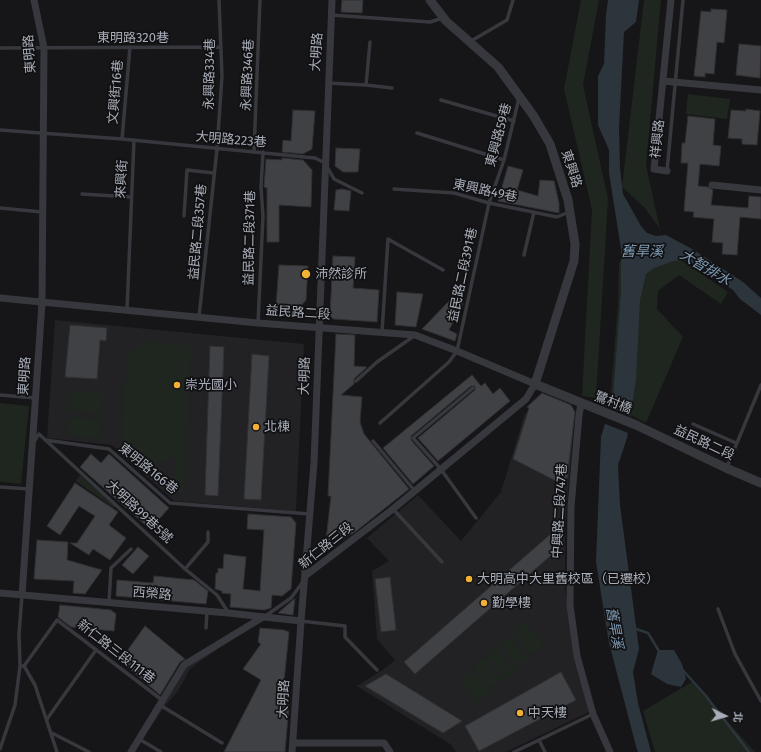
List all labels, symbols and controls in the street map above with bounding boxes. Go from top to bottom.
street label: 東明路320巷 [97,30,169,46]
street label: 大明路 [308,32,326,72]
street label: 東明路 [21,34,39,74]
street label: 永興路334巷 [202,38,218,110]
street label: 永興路346巷 [239,39,257,111]
street label: 文興街16巷 [105,59,127,125]
street label: 東興路59巷 [483,102,515,168]
street label: 祥興路 [648,119,668,159]
street label: 大明路223巷 [195,129,267,151]
street label: 東興路 [558,148,584,190]
street label: 來興街 [113,159,131,199]
street label: 東興路49巷 [451,177,519,205]
street label: 益民路二段357巷 [186,183,210,281]
street label: 益民路二段371巷 [241,190,259,286]
street label: 益民路二段391巷 [445,226,481,324]
water label: 舊旱溪 [621,244,663,260]
water label: 大智排水 [677,246,733,290]
place label: 沛然診所 [315,266,367,282]
marker: 沛然診所 [300,268,312,280]
street label: 益民路二段 [265,303,331,323]
street label: 東明路 [16,356,34,396]
street label: 大明路 [297,356,313,396]
place label: 崇光國小 [185,377,237,393]
marker: 崇光國小 [172,380,182,390]
street label: 鷺村橋 [592,389,634,417]
place label: 北棟 [264,419,290,435]
marker: 北棟 [251,422,261,432]
street label: 益民路二段 [671,422,737,464]
street label: 東明路166巷 [115,440,181,498]
street label: 中興路二段747巷 [550,463,570,559]
street label: 大明路99巷5號 [103,477,175,547]
street label: 新仁路三段 [296,519,356,573]
place label: 大明高中大里舊校區（已遷校） [477,571,659,587]
marker: 大明高中大里舊校區（已遷校） [464,574,474,584]
street label: 西榮路 [132,585,172,603]
place label: 勤學樓 [492,595,531,611]
marker: 勤學樓 [479,598,489,608]
water label: 舊旱溪 [602,606,626,650]
street label: 新仁路三段111巷 [74,617,158,687]
street label: 大明路 [275,679,293,719]
north arrow [705,696,745,736]
place label: 中天樓 [528,705,567,721]
marker: 中天樓 [515,708,525,718]
text: 北 [730,711,744,723]

